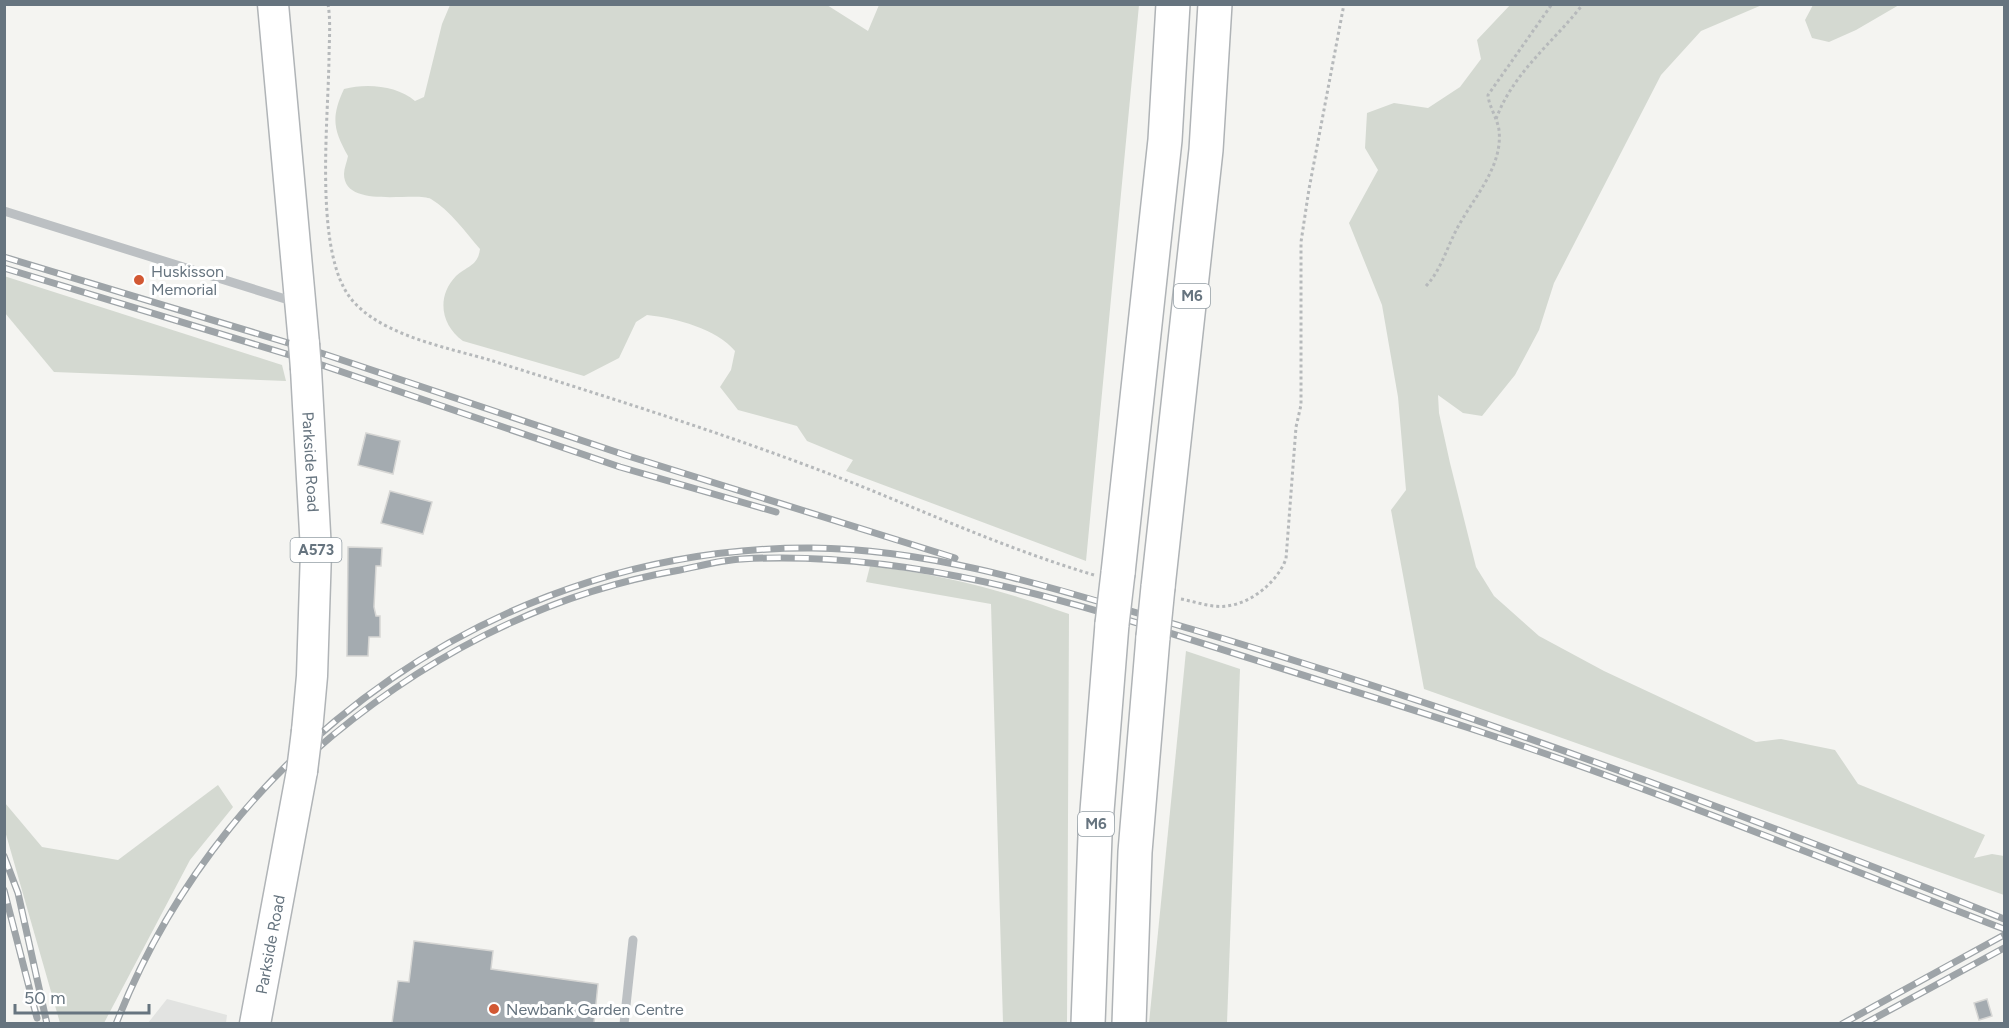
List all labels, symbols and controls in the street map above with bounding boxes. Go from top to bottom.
place label: Huskisson Memorial [151,262,224,299]
marker: Huskisson Memorial [132,273,146,287]
road number: M6 [1174,284,1210,308]
street label: Parkside Road [299,411,323,513]
road number: A573 [290,538,342,562]
road number: M6 [1078,812,1114,836]
street label: Parkside Road [251,893,288,996]
scale bar [15,977,148,1015]
text: 50 m [24,987,66,1009]
place label: Newbank Garden Centre [506,1000,684,1019]
marker: Newbank Garden Centre [487,1002,501,1016]

